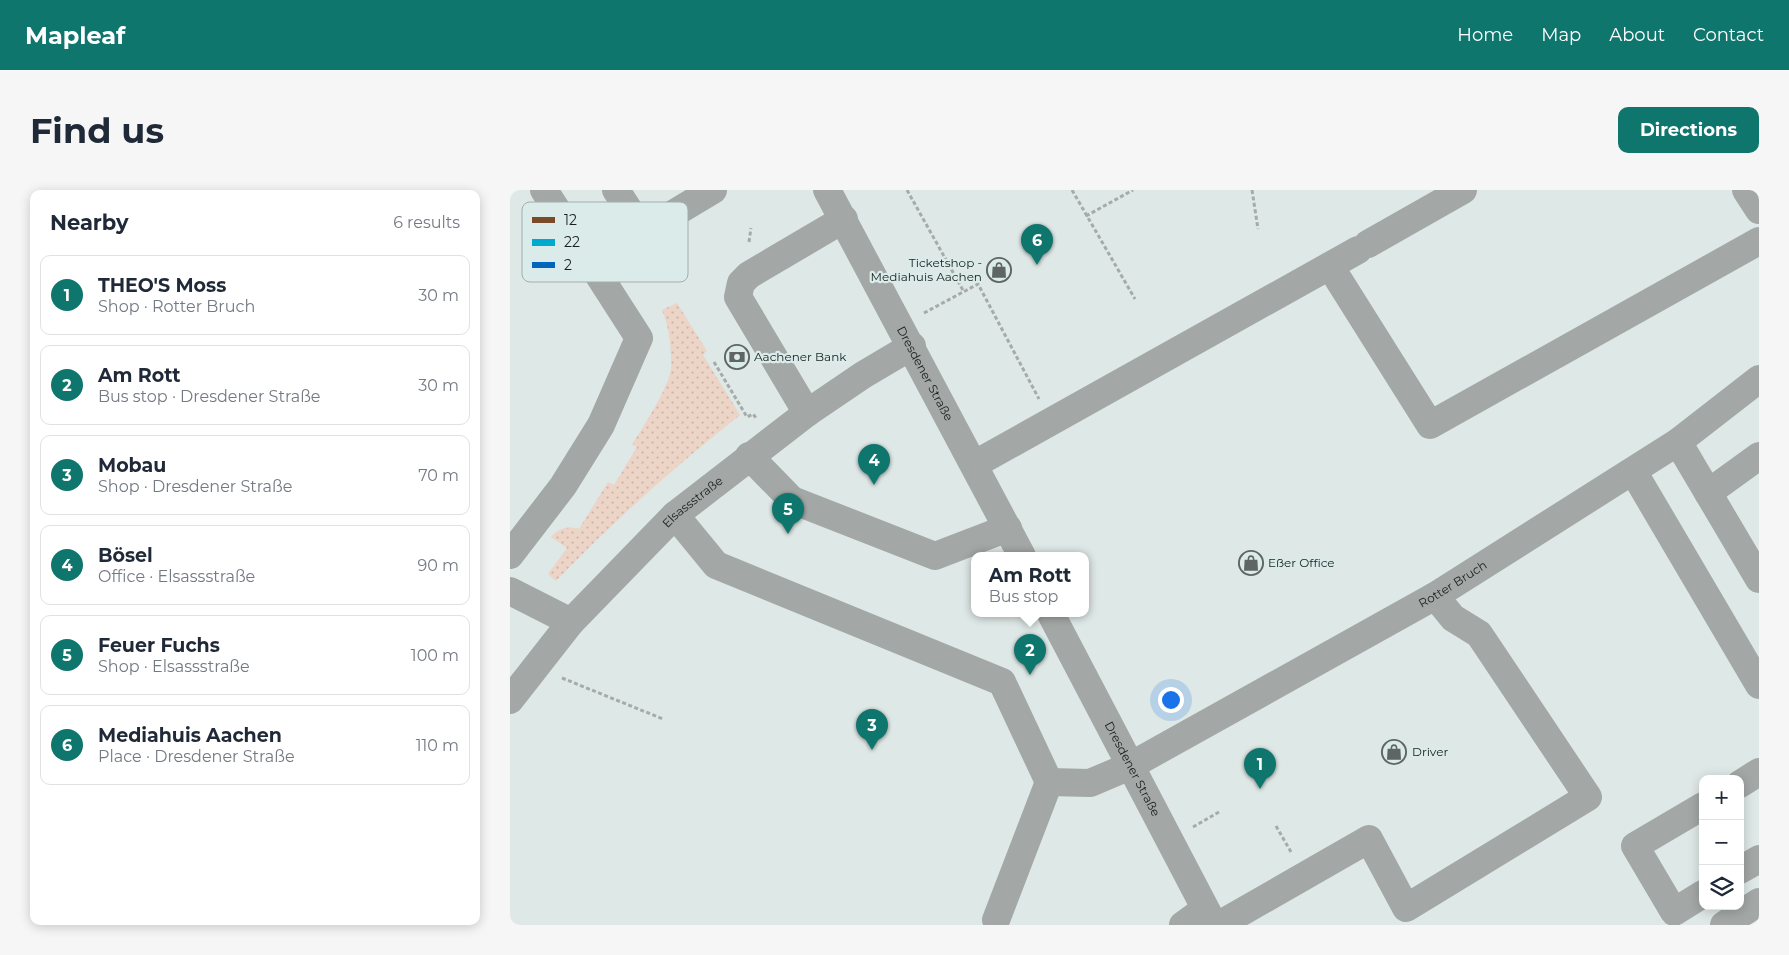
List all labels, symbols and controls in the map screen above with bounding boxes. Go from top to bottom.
text: Mapleaf [25,21,125,50]
text: Home [1457,24,1513,46]
text: Map [1541,24,1581,46]
text: About [1609,24,1665,46]
text: Contact [1693,24,1764,46]
button: Directions [1618,107,1759,153]
text: Find us [30,109,164,152]
legend [522,202,688,282]
text: Nearby [50,210,129,235]
text: 12 [564,211,577,229]
text: 6 results [393,213,460,232]
pin: 6 [1021,224,1053,265]
text: 22 [564,233,580,251]
place label: Ticketshop - Mediahuis Aachen [871,255,982,284]
text: 2 [564,256,572,274]
shop icon: Ticketshop - Mediahuis Aachen [986,257,1012,283]
text: THEO'S Moss [98,274,226,297]
text: 1 [64,286,70,305]
text: 30 m [418,286,459,305]
text: Shop · Rotter Bruch [98,297,255,316]
street label: Dresdener Straße [894,323,957,423]
bank icon: Aachener Bank [724,344,750,370]
place label: Aachener Bank [754,349,847,364]
text: Am Rott [98,364,181,387]
text: 2 [62,376,72,395]
text: 30 m [418,376,459,395]
text: Bus stop · Dresdener Straße [98,387,321,406]
pin: 4 [858,444,890,485]
text: Mobau [98,454,166,477]
text: 3 [62,466,72,485]
text: 70 m [418,466,459,485]
street label: Elsassstraße [659,473,726,531]
text: Shop · Dresdener Straße [98,477,292,496]
pin: 5 [772,493,804,534]
text: Bösel [98,544,153,567]
shop icon: Eßer Office [1238,550,1264,576]
popup [971,552,1089,617]
place label: Eßer Office [1268,555,1335,570]
text: 4 [61,556,73,575]
text: 90 m [417,556,459,575]
street label: Rotter Bruch [1416,557,1489,611]
text: Am Rott [989,564,1071,587]
text: Office · Elsassstraße [98,567,255,586]
text: Bus stop [989,587,1058,606]
text: Feuer Fuchs [98,634,220,657]
pin: 2 [1014,634,1046,675]
text: 5 [62,646,72,665]
text: 100 m [411,646,459,665]
text: Shop · Elsassstraße [98,657,250,676]
your location [1158,687,1184,713]
pin: 3 [856,709,888,750]
street label: Dresdener Straße [1102,719,1164,819]
text: Mediahuis Aachen [98,724,282,747]
text: 6 [62,736,72,755]
text: 110 m [416,736,459,755]
shop icon: Driver [1381,739,1407,765]
place label: Driver [1412,744,1448,759]
text: Place · Dresdener Straße [98,747,295,766]
pin: 1 [1244,748,1276,789]
map controls [1699,775,1744,910]
button: + [1699,775,1744,820]
button: − [1699,820,1744,865]
button: layers [1699,865,1744,910]

